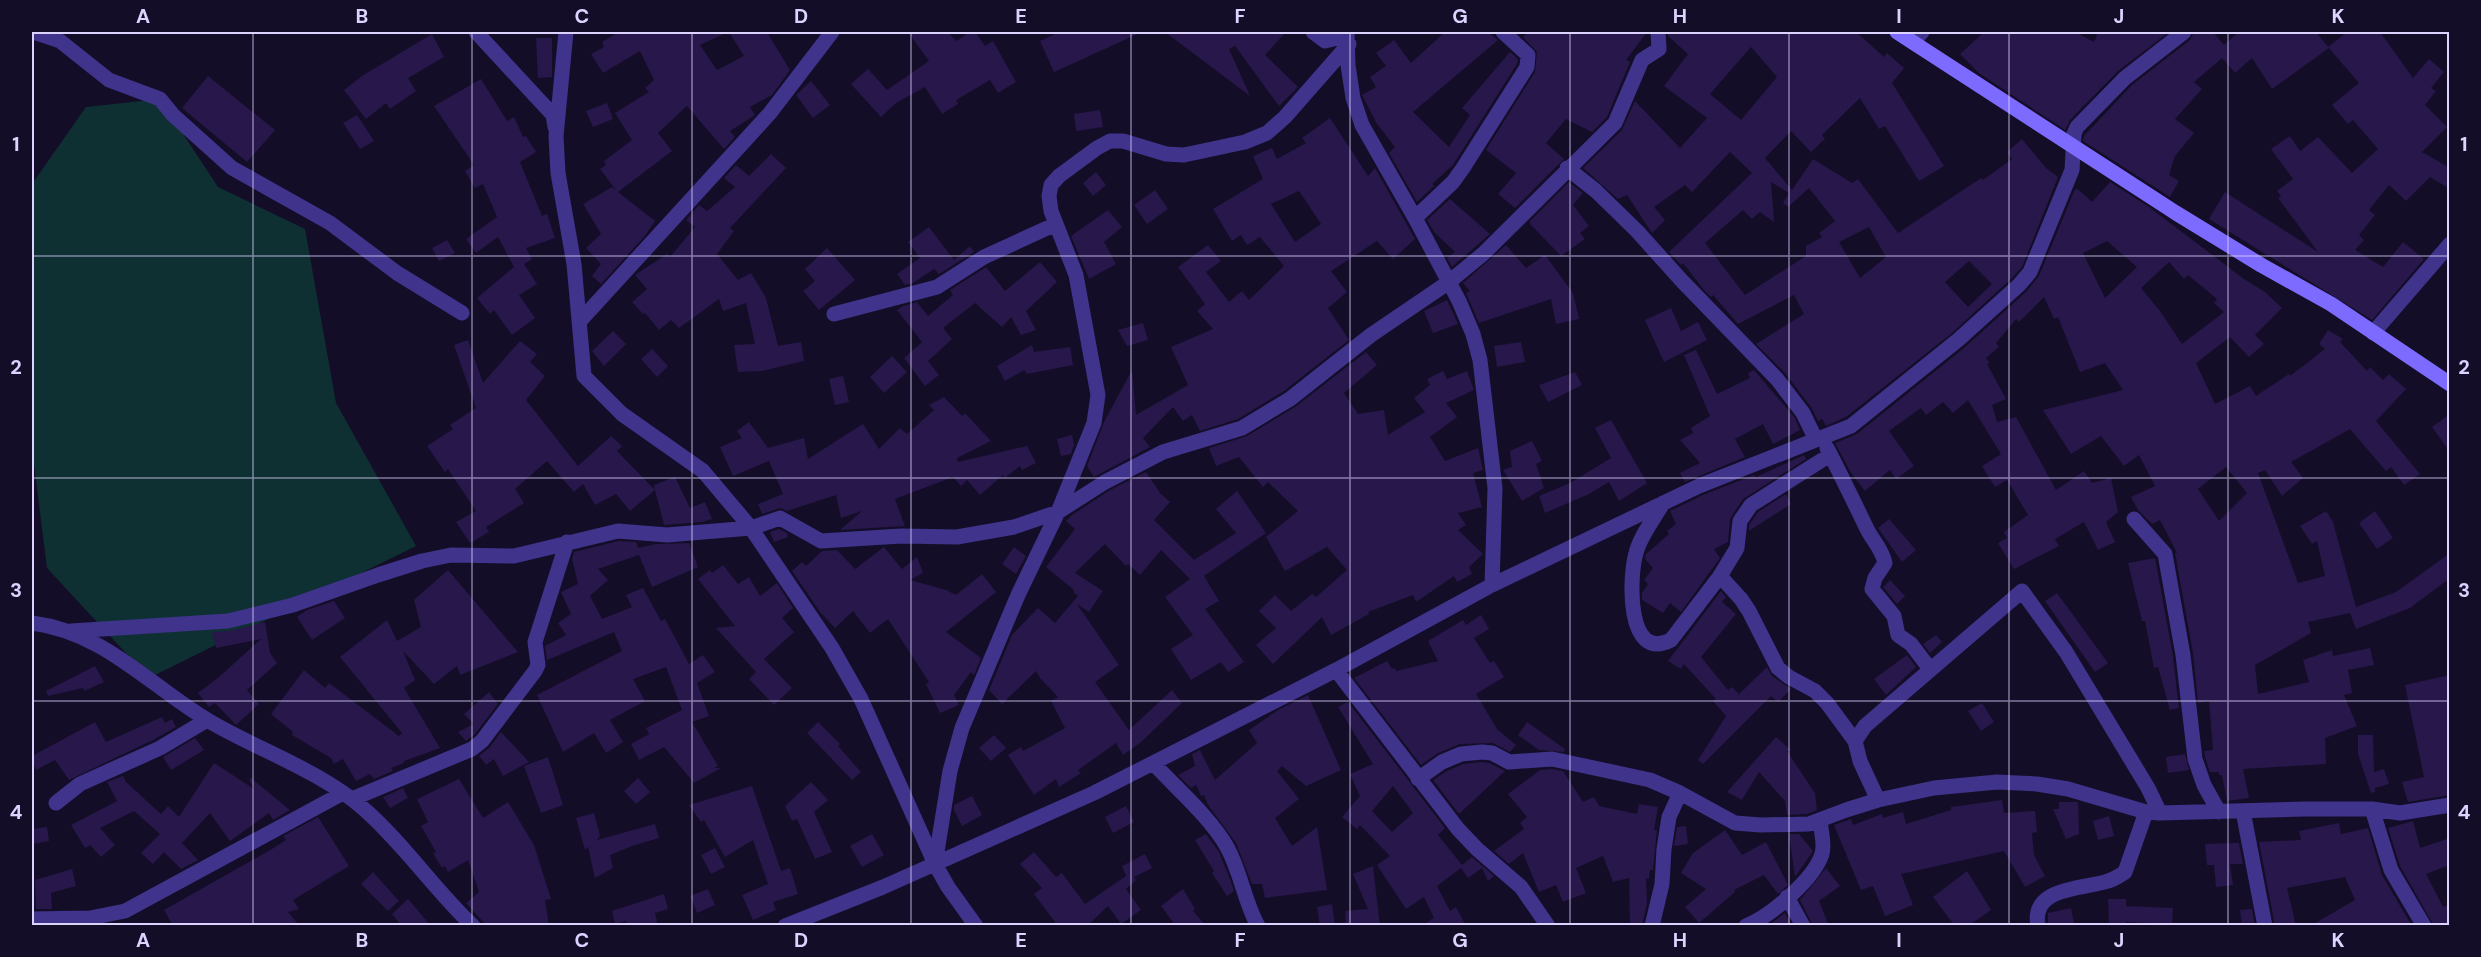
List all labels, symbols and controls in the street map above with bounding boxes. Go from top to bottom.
text: A [136,3,150,29]
text: B [356,3,368,29]
text: C [575,3,589,29]
text: D [794,3,808,29]
text: E [1015,3,1027,29]
text: F [1234,3,1246,29]
text: G [1452,3,1468,29]
text: H [1673,3,1687,29]
text: I [1896,3,1902,29]
text: J [2114,3,2124,29]
text: K [2331,3,2345,29]
text: 1 [12,131,20,157]
text: 1 [2460,131,2468,157]
text: 2 [10,354,22,380]
text: 2 [2458,354,2470,380]
text: 3 [10,577,22,603]
text: 3 [2458,577,2470,603]
text: 4 [10,799,23,825]
text: 4 [2458,799,2471,825]
text: A [136,927,150,953]
text: B [356,927,368,953]
text: C [575,927,589,953]
text: D [794,927,808,953]
text: E [1015,927,1027,953]
text: F [1234,927,1246,953]
text: G [1452,927,1468,953]
text: H [1673,927,1687,953]
text: I [1896,927,1902,953]
text: J [2114,927,2124,953]
text: K [2331,927,2345,953]

